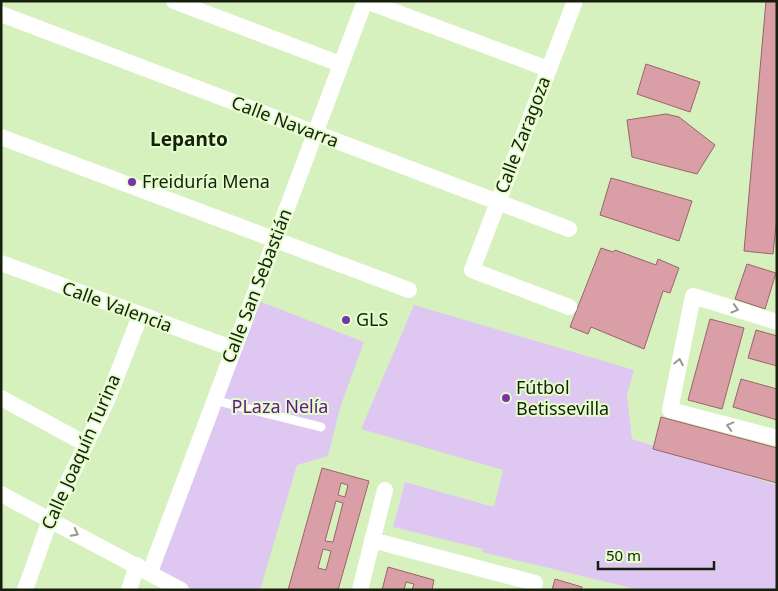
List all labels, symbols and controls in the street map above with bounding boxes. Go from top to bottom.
street label: Calle Zaragoza [489,73,555,197]
street label: Calle Navarra [228,90,343,153]
district label: Lepanto [150,126,228,152]
place label: Freiduría Mena [142,169,270,193]
marker: Freiduría Mena [126,176,138,188]
street label: Calle San Sebastián [216,205,297,366]
street label: Calle Valencia [59,275,176,337]
one-way arrow [730,304,738,314]
place label: GLS [356,307,389,331]
marker: GLS [340,314,352,326]
one-way arrow [674,358,684,366]
street label: Calle Joaquín Turina [35,370,125,533]
place label: Fútbol Betissevilla [516,375,609,420]
marker: Fútbol Betissevilla [500,392,512,404]
park label: PLaza Nelía [232,394,328,418]
one-way arrow [726,421,734,431]
one-way arrow [70,527,79,537]
scale bar [598,538,714,570]
text: 50 m [606,545,641,565]

